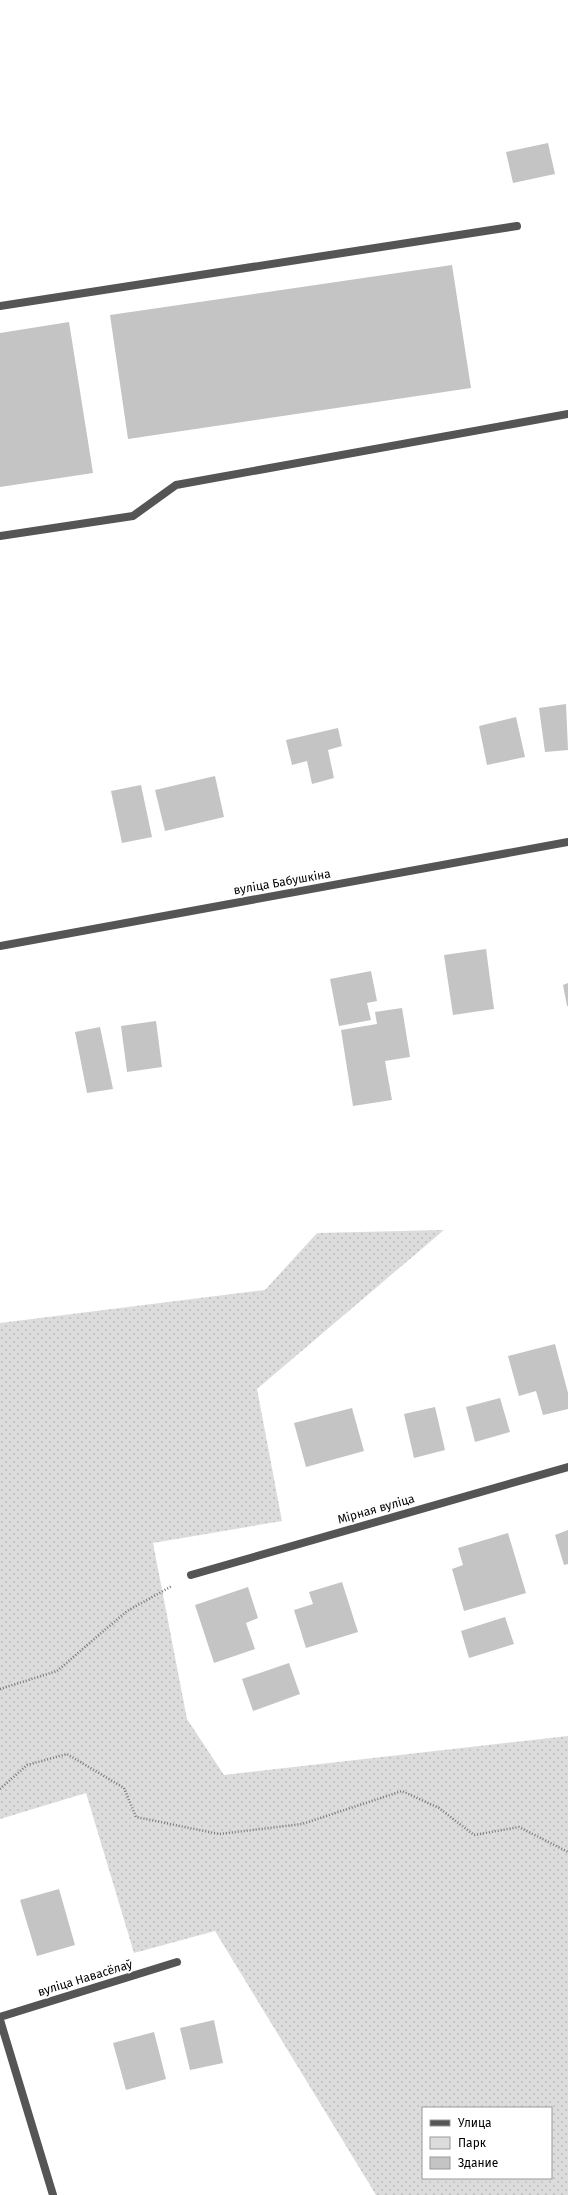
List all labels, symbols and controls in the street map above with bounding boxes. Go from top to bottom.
street label: вуліца Бабушкіна [232,867,332,897]
street label: Мірная вуліца [336,1491,416,1527]
street label: вуліца Навасёлаў [36,1957,134,1999]
legend [422,2107,552,2179]
text: Улица [458,2116,492,2130]
text: Парк [458,2136,487,2150]
text: Здание [458,2156,498,2170]

